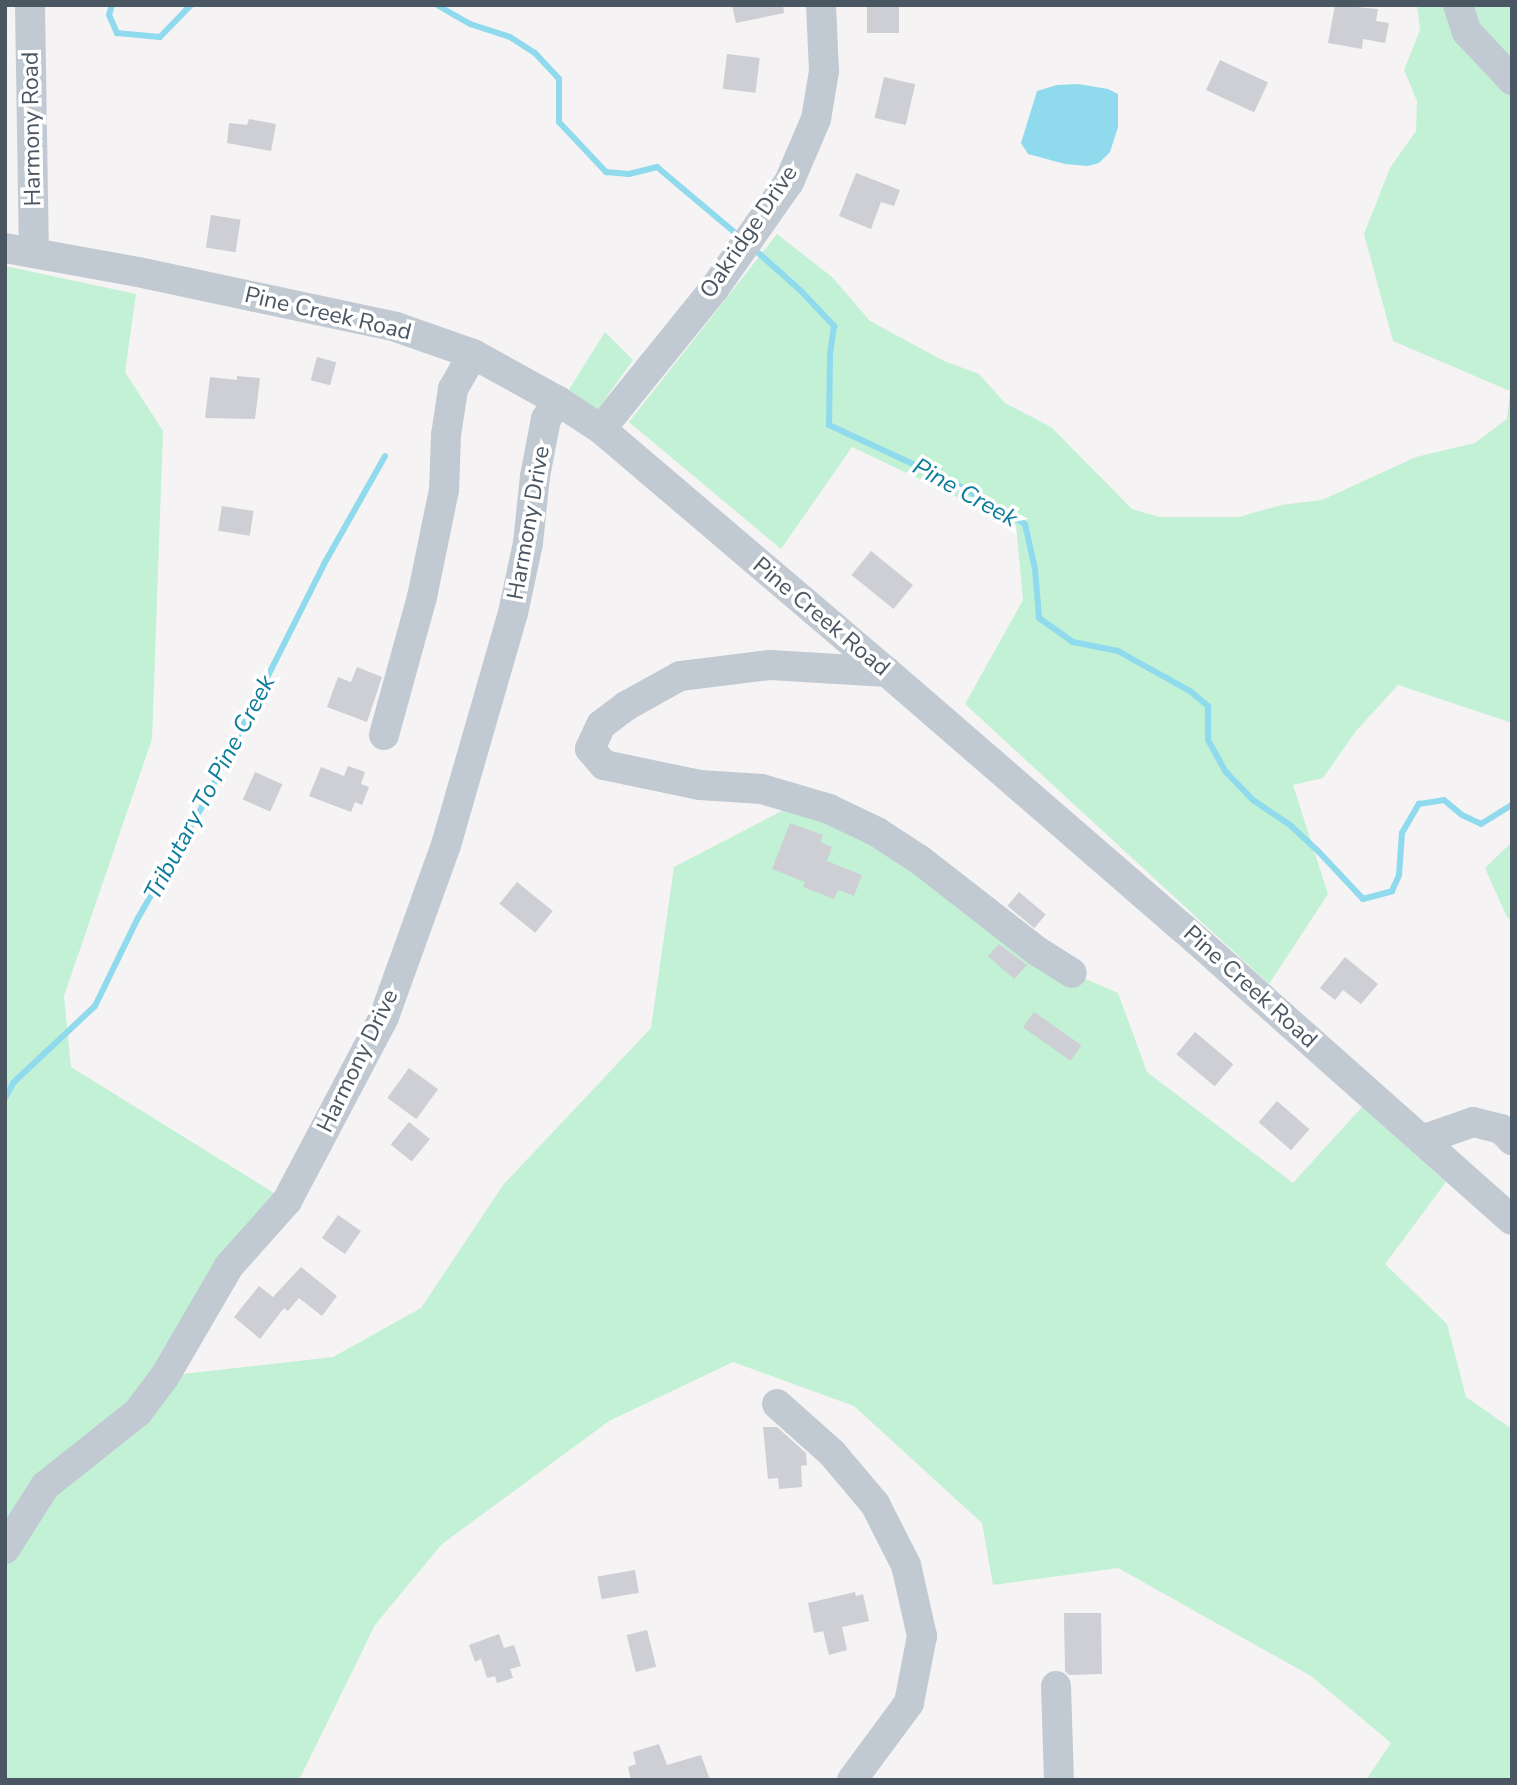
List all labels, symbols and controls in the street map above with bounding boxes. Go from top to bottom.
street label: Harmony Road [17,51,47,207]
street label: Oakridge Drive [694,160,804,304]
street label: Pine Creek Road [242,281,414,347]
street label: Harmony Drive [502,444,556,602]
water label: Pine Creek [908,452,1022,534]
street label: Pine Creek Road [747,552,895,682]
water label: Tributary To Pine Creek [138,671,282,905]
street label: Pine Creek Road [1178,920,1322,1054]
street label: Harmony Drive [311,985,405,1137]

